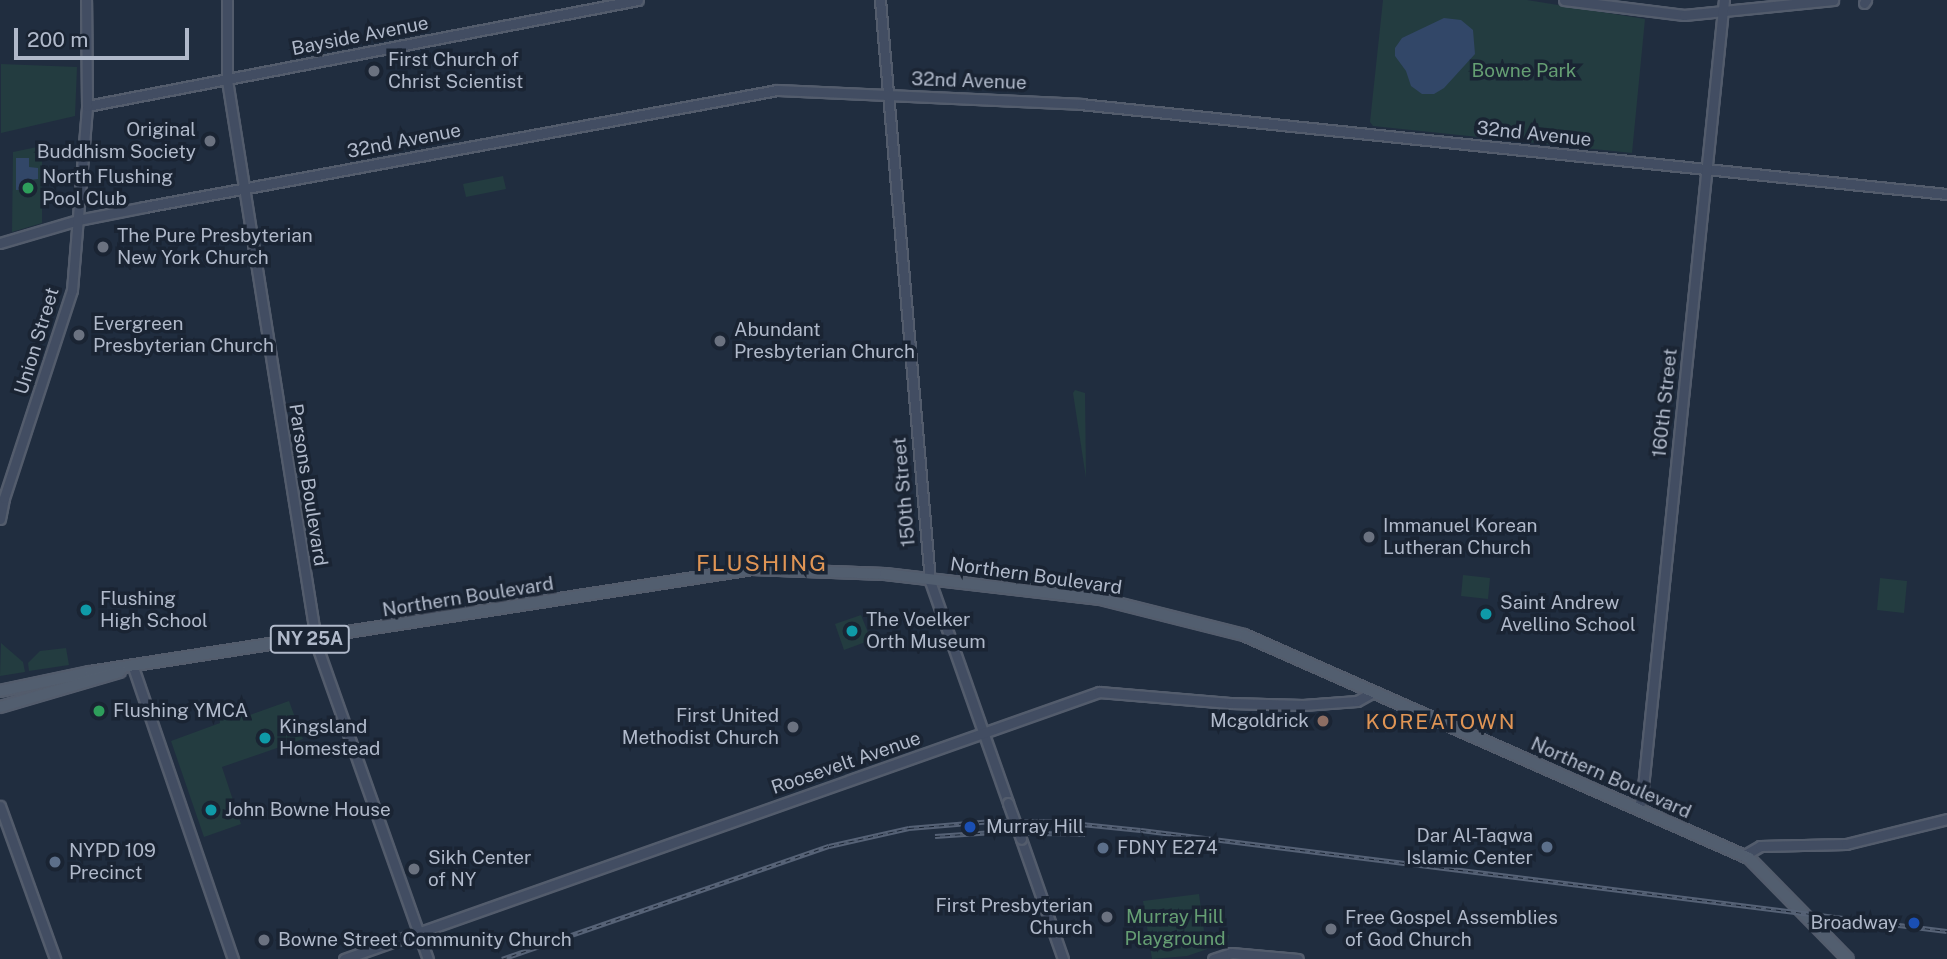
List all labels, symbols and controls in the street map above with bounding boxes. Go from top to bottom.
street label: Bayside Avenue [290,12,430,60]
scale bar [18,14,192,58]
text: 200 m [27,27,88,52]
place label: First Church of Christ Scientist [388,49,523,93]
park label: Bowne Park [1471,60,1577,82]
marker: First Church of Christ Scientist [366,63,382,79]
street label: 32nd Avenue [911,68,1027,94]
street label: 32nd Avenue [1475,117,1593,151]
place label: Original Buddhism Society [37,119,196,163]
street label: 32nd Avenue [345,119,463,163]
marker: Original Buddhism Society [202,133,218,149]
place label: North Flushing Pool Club [42,166,173,210]
marker: North Flushing Pool Club [20,180,36,196]
place label: The Pure Presbyterian New York Church [117,225,313,269]
marker: The Pure Presbyterian New York Church [95,239,111,255]
street label: Union Street [10,285,64,397]
place label: Evergreen Presbyterian Church [93,313,274,357]
place label: Abundant Presbyterian Church [734,319,915,363]
marker: Evergreen Presbyterian Church [71,327,87,343]
marker: Abundant Presbyterian Church [712,333,728,349]
street label: 160th Street [1648,347,1682,459]
street label: Parsons Boulevard [284,402,332,568]
street label: 150th Street [888,436,920,548]
place label: Immanuel Korean Lutheran Church [1383,515,1537,559]
marker: Immanuel Korean Lutheran Church [1361,529,1377,545]
district label: FLUSHING [697,549,827,577]
street label: Northern Boulevard [949,553,1123,599]
street label: Northern Boulevard [381,572,555,622]
place label: Flushing High School [100,588,208,632]
place label: Saint Andrew Avellino School [1500,592,1636,636]
marker: Flushing High School [78,602,94,618]
marker: Saint Andrew Avellino School [1478,606,1494,622]
place label: The Voelker Orth Museum [866,609,986,653]
marker: The Voelker Orth Museum [844,623,860,639]
road number: NY 25A [268,624,352,654]
place label: Flushing YMCA [113,700,248,722]
marker: Flushing YMCA [91,703,107,719]
place label: First United Methodist Church [622,705,779,749]
district label: KOREATOWN [1367,709,1515,735]
place label: Mcgoldrick [1210,710,1309,732]
marker: Mcgoldrick [1315,713,1331,729]
place label: Kingsland Homestead [279,716,380,760]
marker: First United Methodist Church [785,719,801,735]
street label: Roosevelt Avenue [768,727,924,799]
marker: Kingsland Homestead [257,730,273,746]
street label: Northern Boulevard [1527,732,1695,824]
place label: John Bowne House [225,799,391,821]
marker: John Bowne House [203,802,219,818]
place label: Murray Hill [986,816,1084,838]
marker: Murray Hill [960,817,980,837]
place label: Dar Al-Taqwa Islamic Center [1406,825,1533,869]
place label: FDNY E274 [1117,837,1218,859]
marker: Dar Al-Taqwa Islamic Center [1539,839,1555,855]
place label: NYPD 109 Precinct [69,840,156,884]
marker: FDNY E274 [1095,840,1111,856]
place label: Sikh Center of NY [428,847,531,891]
marker: NYPD 109 Precinct [47,854,63,870]
marker: Sikh Center of NY [406,861,422,877]
place label: First Presbyterian Church [936,895,1093,939]
park label: Murray Hill Playground [1124,906,1226,950]
place label: Free Gospel Assemblies of God Church [1345,907,1558,951]
marker: First Presbyterian Church [1099,909,1115,925]
place label: Broadway [1811,912,1898,934]
marker: Broadway [1904,913,1924,933]
marker: Free Gospel Assemblies of God Church [1323,921,1339,937]
place label: Bowne Street Community Church [278,929,572,951]
marker: Bowne Street Community Church [256,932,272,948]

